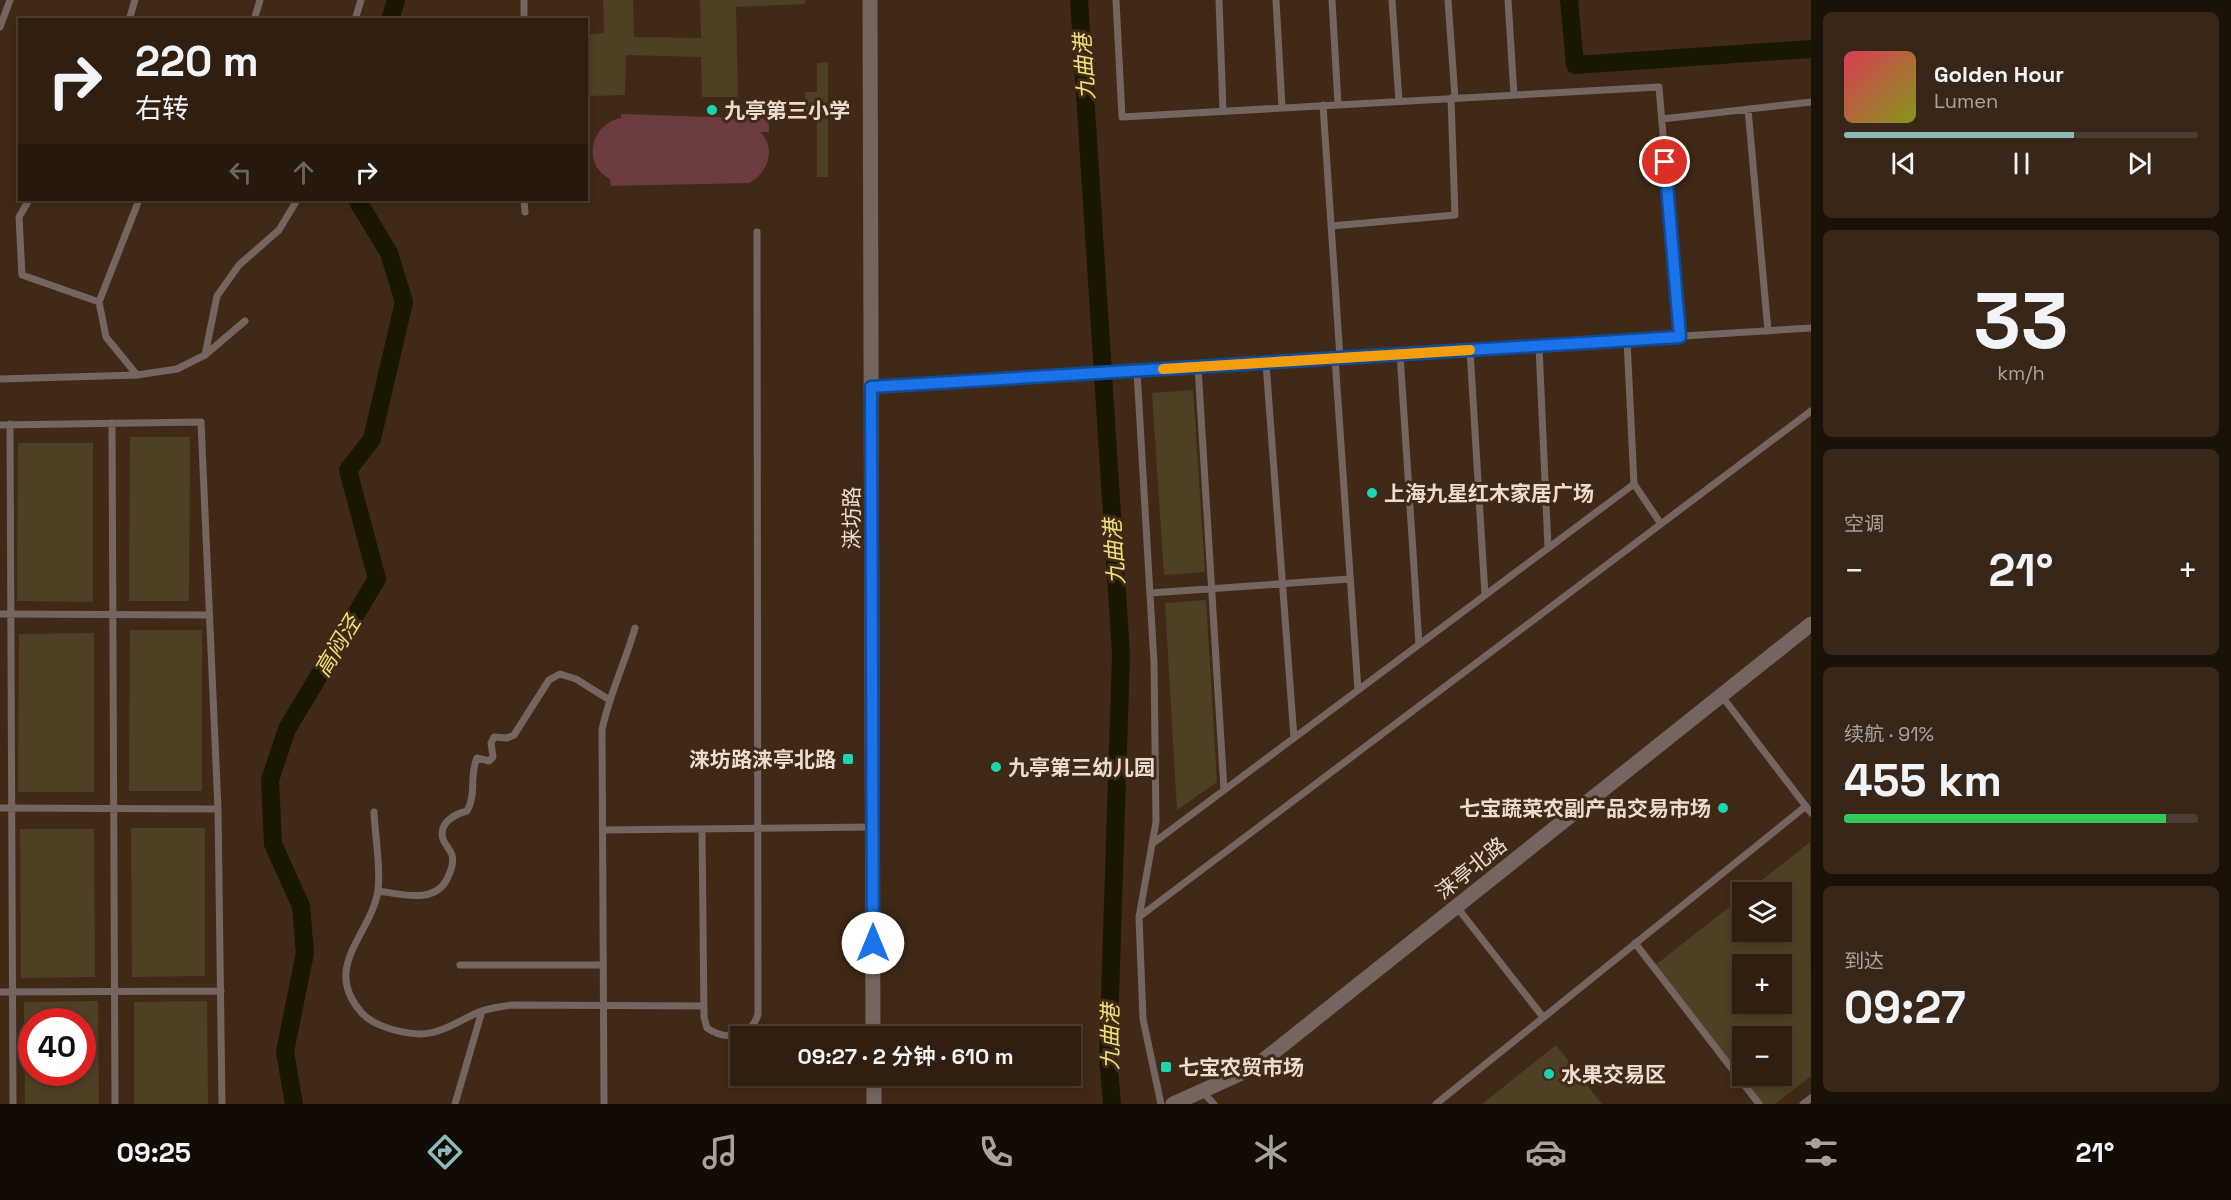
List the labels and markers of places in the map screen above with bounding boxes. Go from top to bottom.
place label: 九亭第三小学 [724,97,850,124]
marker: 九亭第三小学 [705,103,719,117]
pin [1639,136,1690,187]
place label: 上海九星红木家居广场 [1384,480,1594,507]
marker: 上海九星红木家居广场 [1365,486,1379,500]
place label: 涞坊路涞亭北路 [689,746,836,773]
marker: 涞坊路涞亭北路 [841,752,855,766]
place label: 九亭第三幼儿园 [1008,754,1155,781]
marker: 九亭第三幼儿园 [989,760,1003,774]
place label: 七宝蔬菜农副产品交易市场 [1459,795,1711,822]
marker: 七宝蔬菜农副产品交易市场 [1716,801,1730,815]
place label: 七宝农贸市场 [1178,1054,1304,1081]
marker: 七宝农贸市场 [1159,1060,1173,1074]
place label: 水果交易区 [1561,1061,1666,1088]
marker: 水果交易区 [1542,1067,1556,1081]

